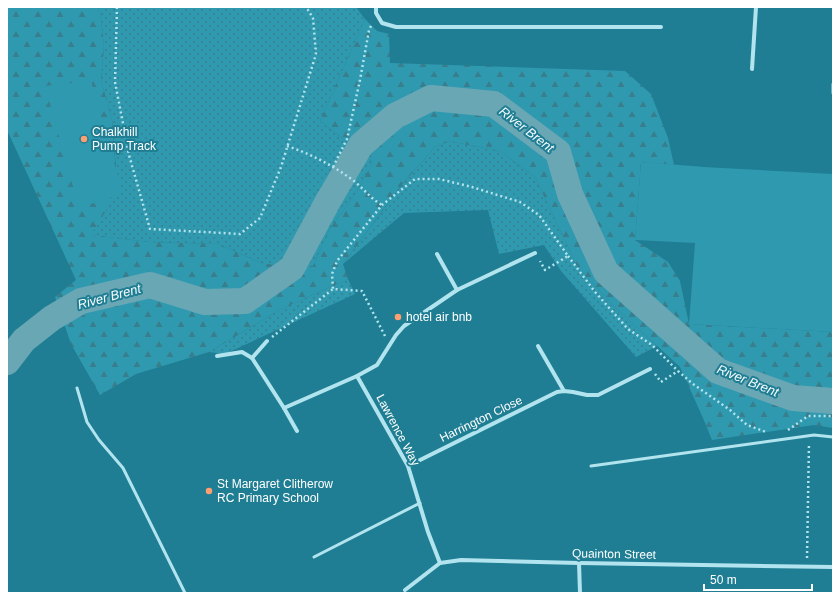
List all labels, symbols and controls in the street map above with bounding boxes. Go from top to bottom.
water label: River Brent [496,103,558,156]
place label: Chalkhill Pump Track [92,125,157,153]
marker: Chalkhill Pump Track [79,134,89,144]
water label: River Brent [76,280,144,312]
place label: hotel air bnb [406,310,472,324]
marker: hotel air bnb [393,312,403,322]
water label: River Brent [715,361,782,400]
street label: Lawrence Way [373,392,423,468]
street label: Harrington Close [437,393,525,445]
place label: St Margaret Clitherow RC Primary School [217,477,333,505]
marker: St Margaret Clitherow RC Primary School [204,486,214,496]
street label: Quainton Street [572,546,657,562]
scale bar [704,566,812,592]
text: 50 m [710,573,737,587]

